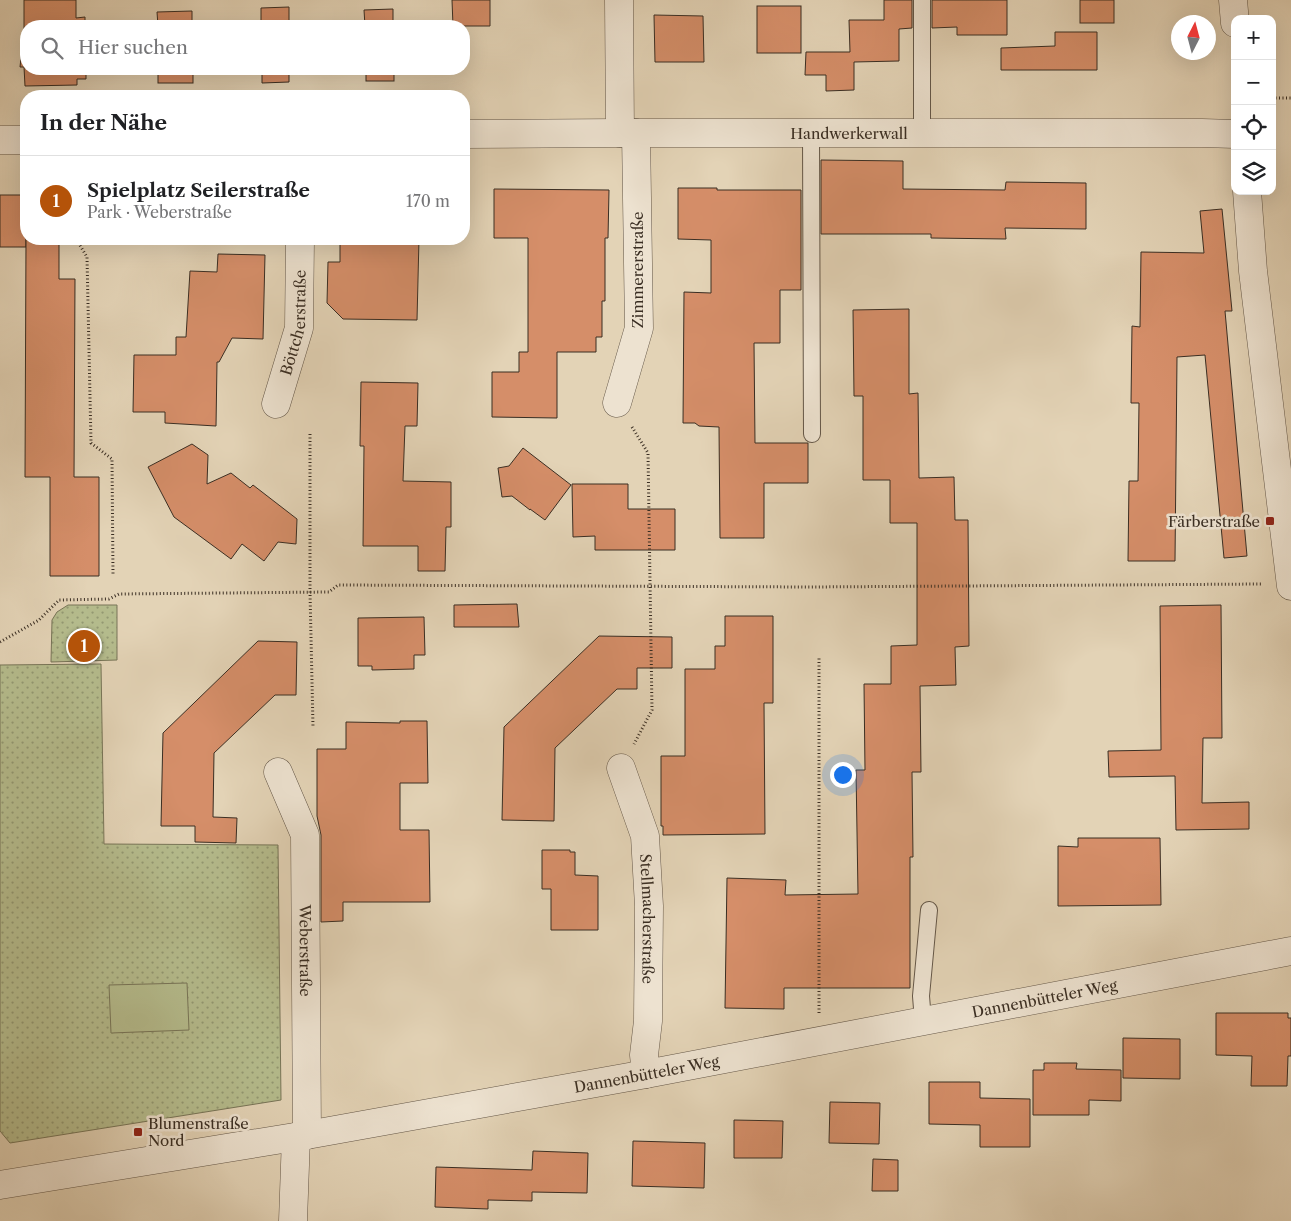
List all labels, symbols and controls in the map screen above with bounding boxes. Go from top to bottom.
north arrow [1171,15,1216,60]
map controls [1231,15,1276,195]
button: + [1231,15,1276,60]
search box [20,20,470,75]
icon: search [38,34,66,62]
text: Hier suchen [78,36,188,59]
button: − [1231,60,1276,105]
button: locate [1231,105,1276,150]
text: In der Nähe [40,110,167,135]
street label: Handwerkerwall [790,124,908,143]
button: layers [1231,150,1276,195]
text: Spielplatz Seilerstraße [87,179,310,202]
text: 1 [52,191,60,211]
text: 170 m [406,191,450,211]
text: Park · Weberstraße [87,202,232,222]
street label: Zimmererstraße [628,212,647,328]
street label: Böttcherstraße [276,270,309,378]
place label: Färberstraße [1168,512,1260,531]
marker: Färberstraße [1264,515,1276,527]
pin: 1 [68,627,100,665]
your location [830,762,856,788]
street label: Stellmacherstraße [637,853,659,984]
street label: Weberstraße [296,903,316,997]
street label: Dannenbütteler Weg [970,975,1119,1021]
street label: Dannenbütteler Weg [572,1051,721,1096]
place label: Blumenstraße Nord [148,1114,249,1150]
marker: Blumenstraße Nord [132,1126,144,1138]

